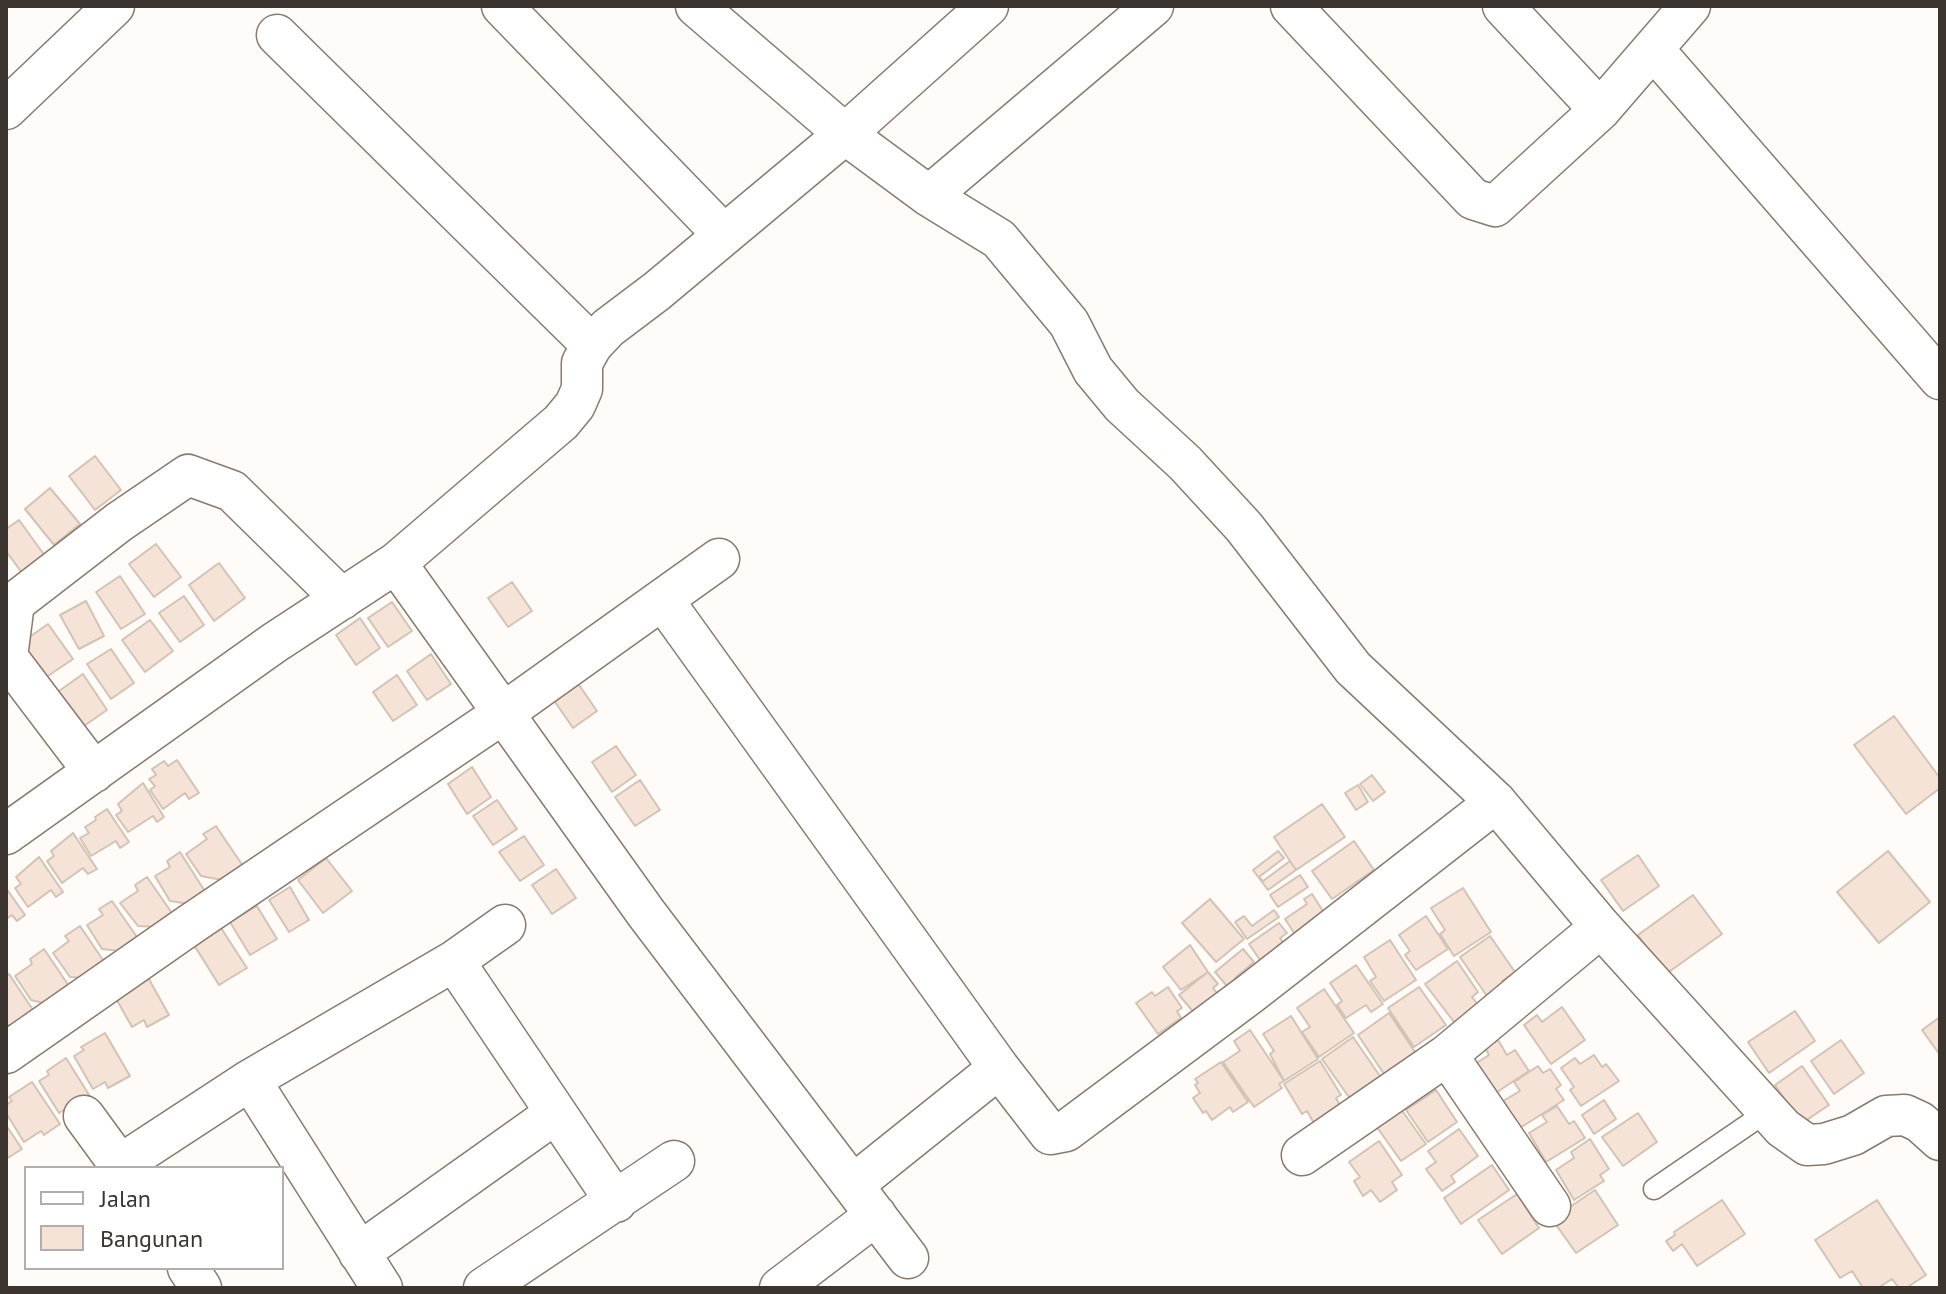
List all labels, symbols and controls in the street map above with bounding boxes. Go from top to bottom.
legend [24,1166,284,1270]
text: Jalan [100,1183,151,1214]
text: Bangunan [100,1223,203,1254]

